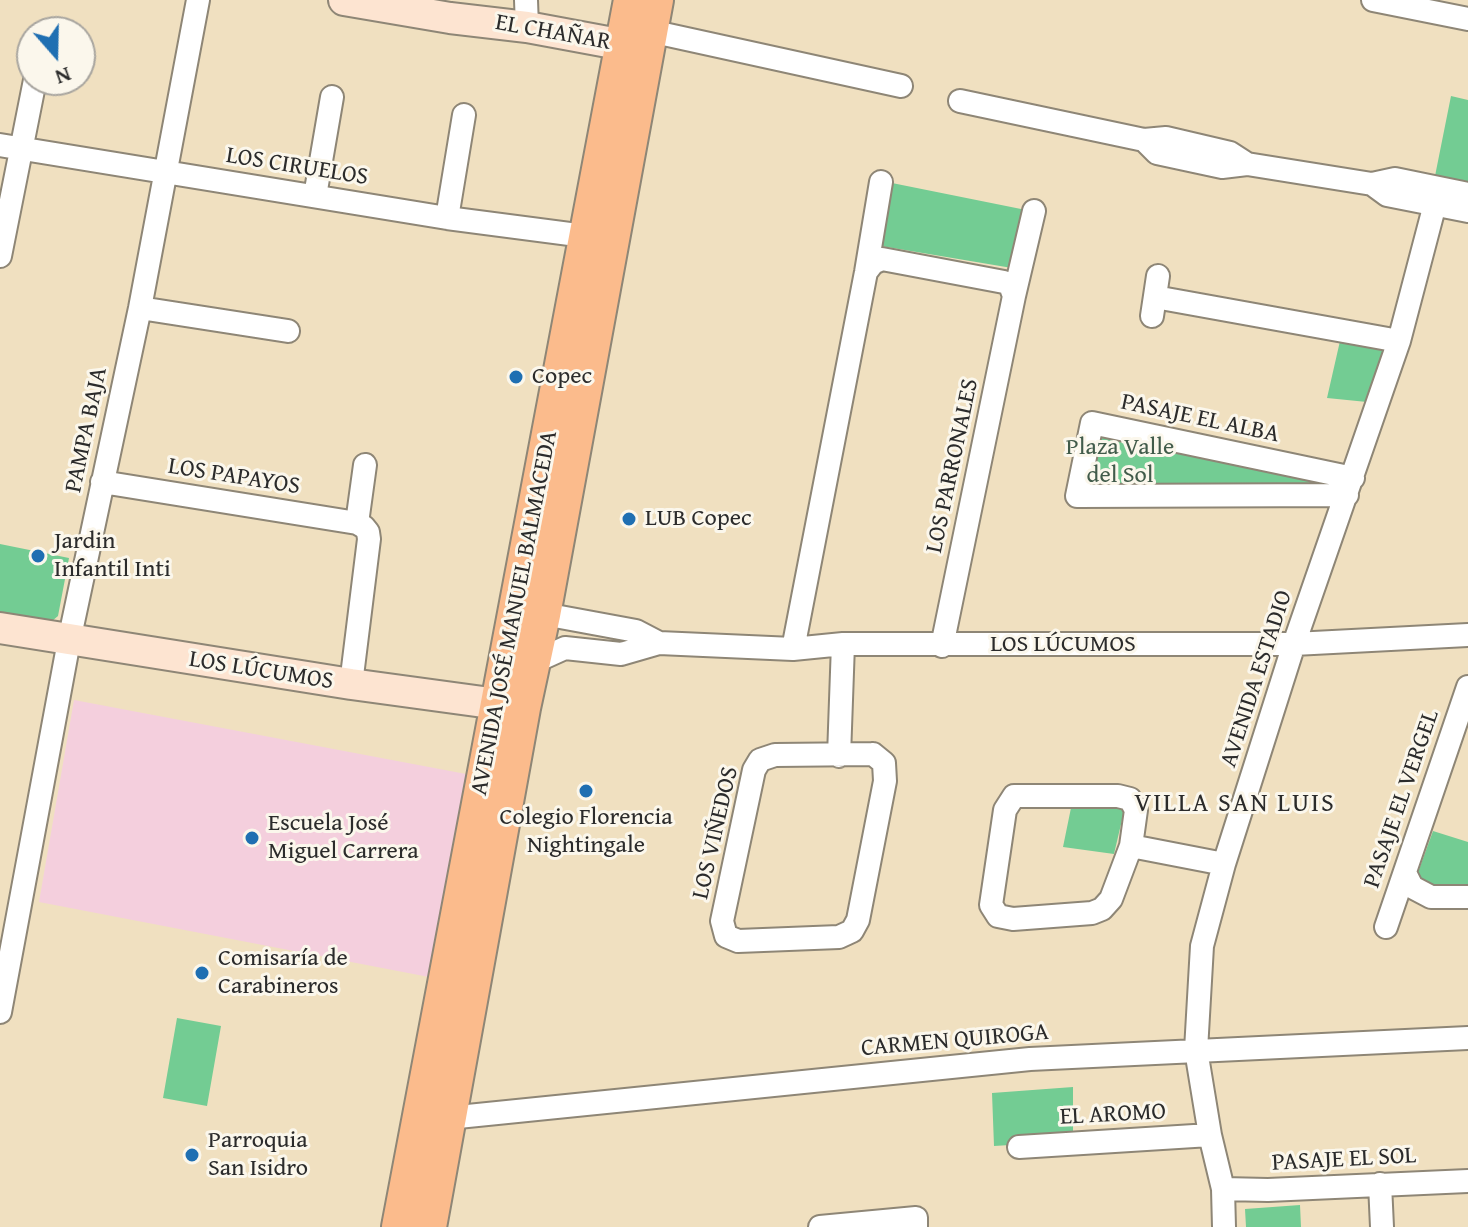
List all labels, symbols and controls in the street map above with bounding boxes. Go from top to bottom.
street label: EL CHAÑAR [493,9,613,57]
north arrow [16,16,96,96]
text: N [51,59,76,94]
street label: LOS CIRUELOS [224,142,370,192]
place label: Copec [532,363,592,391]
street label: PAMPA BAJA [60,365,114,495]
marker: Copec [507,368,525,386]
street label: LOS PARRONALES [920,376,986,556]
street label: PASAJE EL ALBA [1118,388,1282,450]
street label: AVENIDA JOSÉ MANUEL BALMACEDA [465,428,565,798]
park label: Plaza Valle del Sol [1066,434,1174,490]
street label: LOS PAPAYOS [166,452,302,502]
place label: LUB Copec [645,505,752,533]
marker: LUB Copec [620,510,638,528]
place label: Jardin Infantil Inti [54,528,171,584]
marker: Jardin Infantil Inti [29,547,47,565]
street label: AVENIDA ESTADIO [1215,587,1299,771]
street label: LOS LÚCUMOS [990,631,1136,659]
street label: LOS LÚCUMOS [187,645,335,697]
street label: PASAJE EL VERGEL [1358,706,1446,892]
street label: LOS VIÑEDOS [687,764,745,902]
marker: Colegio Florencia Nightingale [577,782,595,800]
district label: VILLA SAN LUIS [1134,788,1336,820]
place label: Colegio Florencia Nightingale [499,804,673,860]
place label: Escuela José Miguel Carrera [268,810,419,866]
marker: Escuela José Miguel Carrera [243,829,261,847]
place label: Comisaría de Carabineros [218,945,348,1001]
marker: Comisaría de Carabineros [193,964,211,982]
street label: CARMEN QUIROGA [860,1018,1050,1064]
street label: EL AROMO [1059,1098,1167,1132]
place label: Parroquia San Isidro [208,1127,308,1183]
street label: PASAJE EL SOL [1271,1142,1417,1178]
marker: Parroquia San Isidro [183,1146,201,1164]

